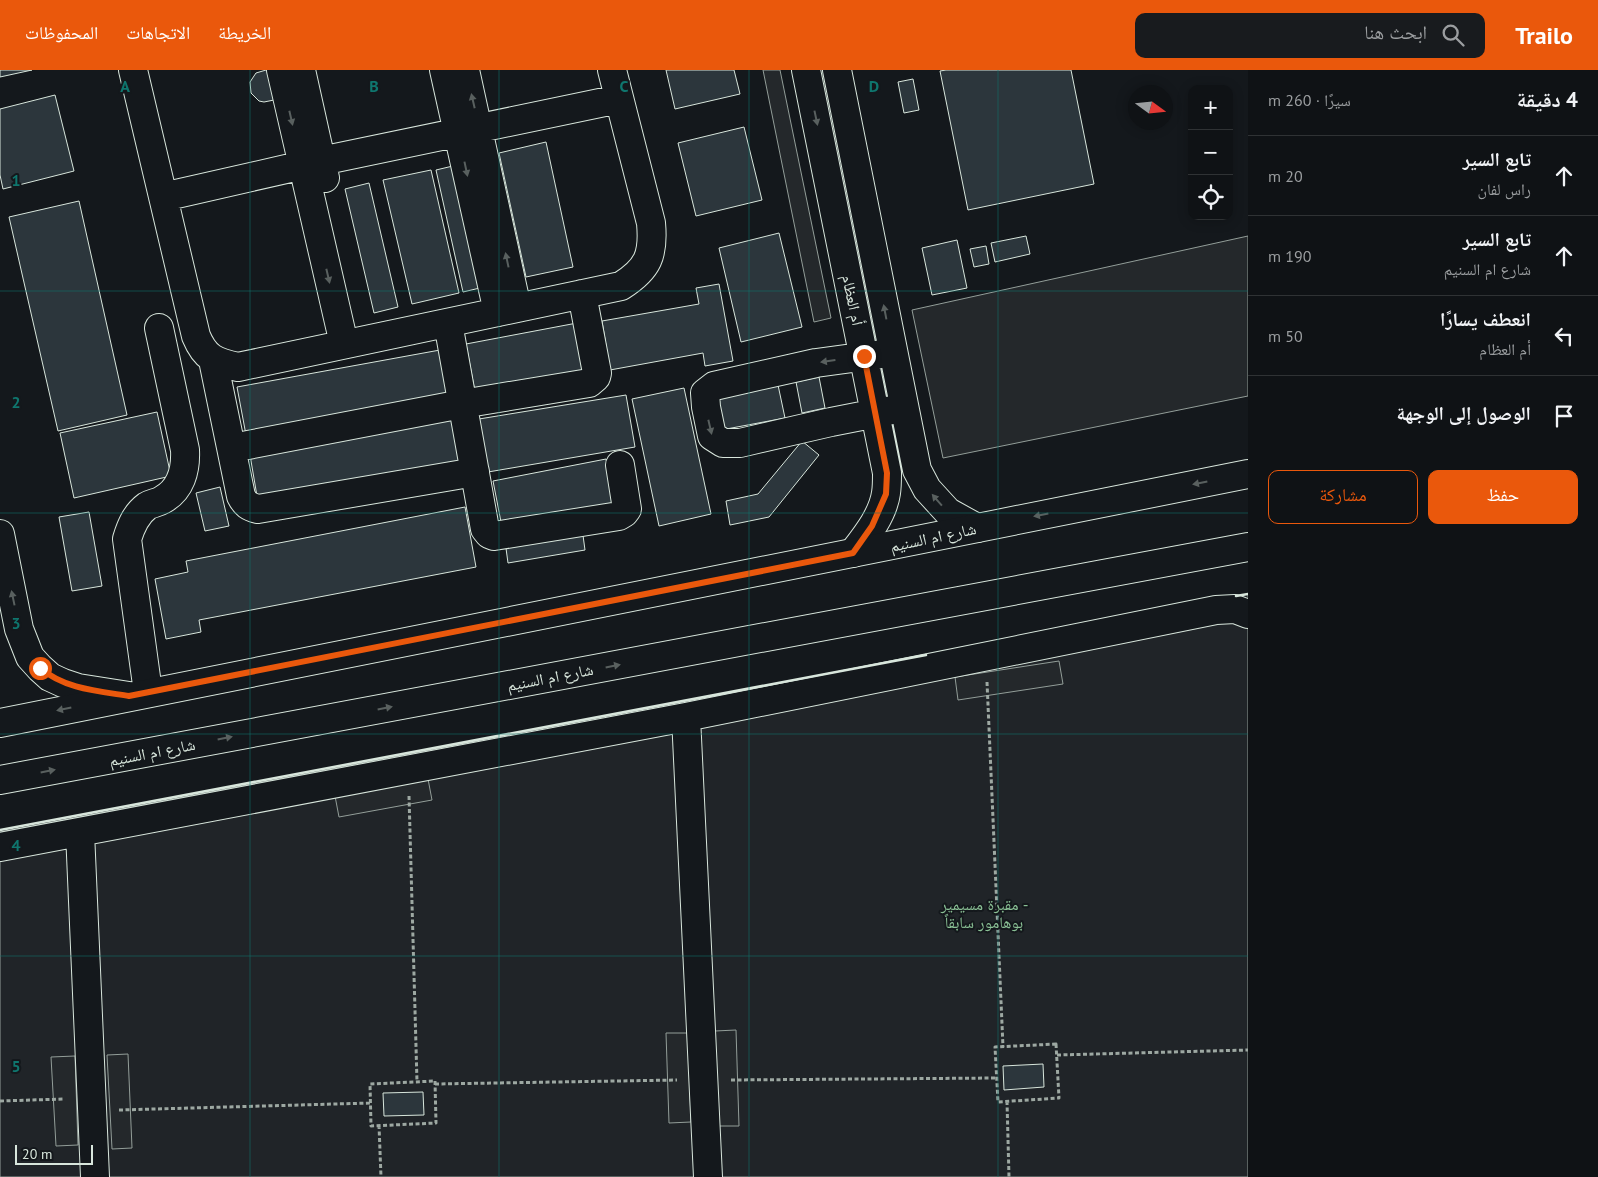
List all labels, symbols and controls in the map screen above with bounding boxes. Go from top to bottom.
search box [1135,13,1485,58]
text: ابحث هنا [1364,20,1427,44]
text: Trailo [1515,20,1573,51]
text: المحفوظات [25,21,98,44]
text: الاتجاهات [126,21,190,44]
text: الخريطة [218,21,271,44]
icon: search [1439,21,1467,49]
text: A [120,76,130,96]
text: B [369,76,379,96]
text: C [620,76,629,96]
text: D [869,76,879,96]
north arrow [1128,85,1173,130]
map controls [1188,85,1233,220]
button: + [1188,85,1233,130]
text: 4 دقيقة [1517,86,1578,113]
text: سيرًا · 260 m [1268,90,1351,110]
one-way arrow [468,93,476,109]
one-way arrow [287,110,295,125]
one-way arrow [812,110,820,126]
button: − [1188,130,1233,175]
text: تابع السير [1463,147,1531,171]
one-way arrow [462,161,470,176]
icon: ahead [1550,162,1578,190]
text: 20 m [1268,166,1303,186]
text: 1 [11,170,21,190]
button: locate [1188,175,1233,220]
text: راس لفان [1478,179,1531,199]
text: تابع السير [1463,227,1531,251]
icon: ahead [1550,242,1578,270]
text: 190 m [1268,246,1311,266]
one-way arrow [503,253,511,268]
text: شارع ام السنيم [1444,259,1531,279]
one-way arrow [324,268,332,283]
street label: أم العظام [837,273,868,328]
one-way arrow [881,304,889,320]
text: انعطف يسارًا [1440,307,1531,331]
icon: left [1550,322,1578,350]
text: 50 m [1268,326,1303,346]
text: أم العظام [1479,339,1531,359]
route end [853,345,876,368]
one-way arrow [819,358,835,366]
text: 2 [11,392,21,412]
text: الوصول إلى الوجهة [1396,401,1531,425]
icon: arrive [1550,402,1578,430]
one-way arrow [706,420,714,435]
button: مشاركة [1268,470,1418,524]
button: حفظ [1428,470,1578,524]
one-way arrow [1192,480,1208,488]
one-way arrow [931,495,943,507]
one-way arrow [1033,511,1048,519]
street label: شارع ام السنيم [888,518,978,557]
one-way arrow [9,591,17,606]
text: 3 [11,613,21,633]
route start [29,657,52,680]
street label: شارع ام السنيم [505,659,595,696]
one-way arrow [606,661,622,669]
one-way arrow [377,704,393,712]
one-way arrow [57,705,72,713]
street label: شارع ام السنيم [107,734,197,771]
one-way arrow [217,734,232,742]
one-way arrow [40,767,56,775]
text: 4 [11,835,21,855]
park label: مقبرة مسيمير - بوهامور سابقاً [940,894,1028,932]
text: 5 [11,1056,21,1076]
scale bar [15,1142,92,1165]
text: 20 m [22,1145,52,1163]

